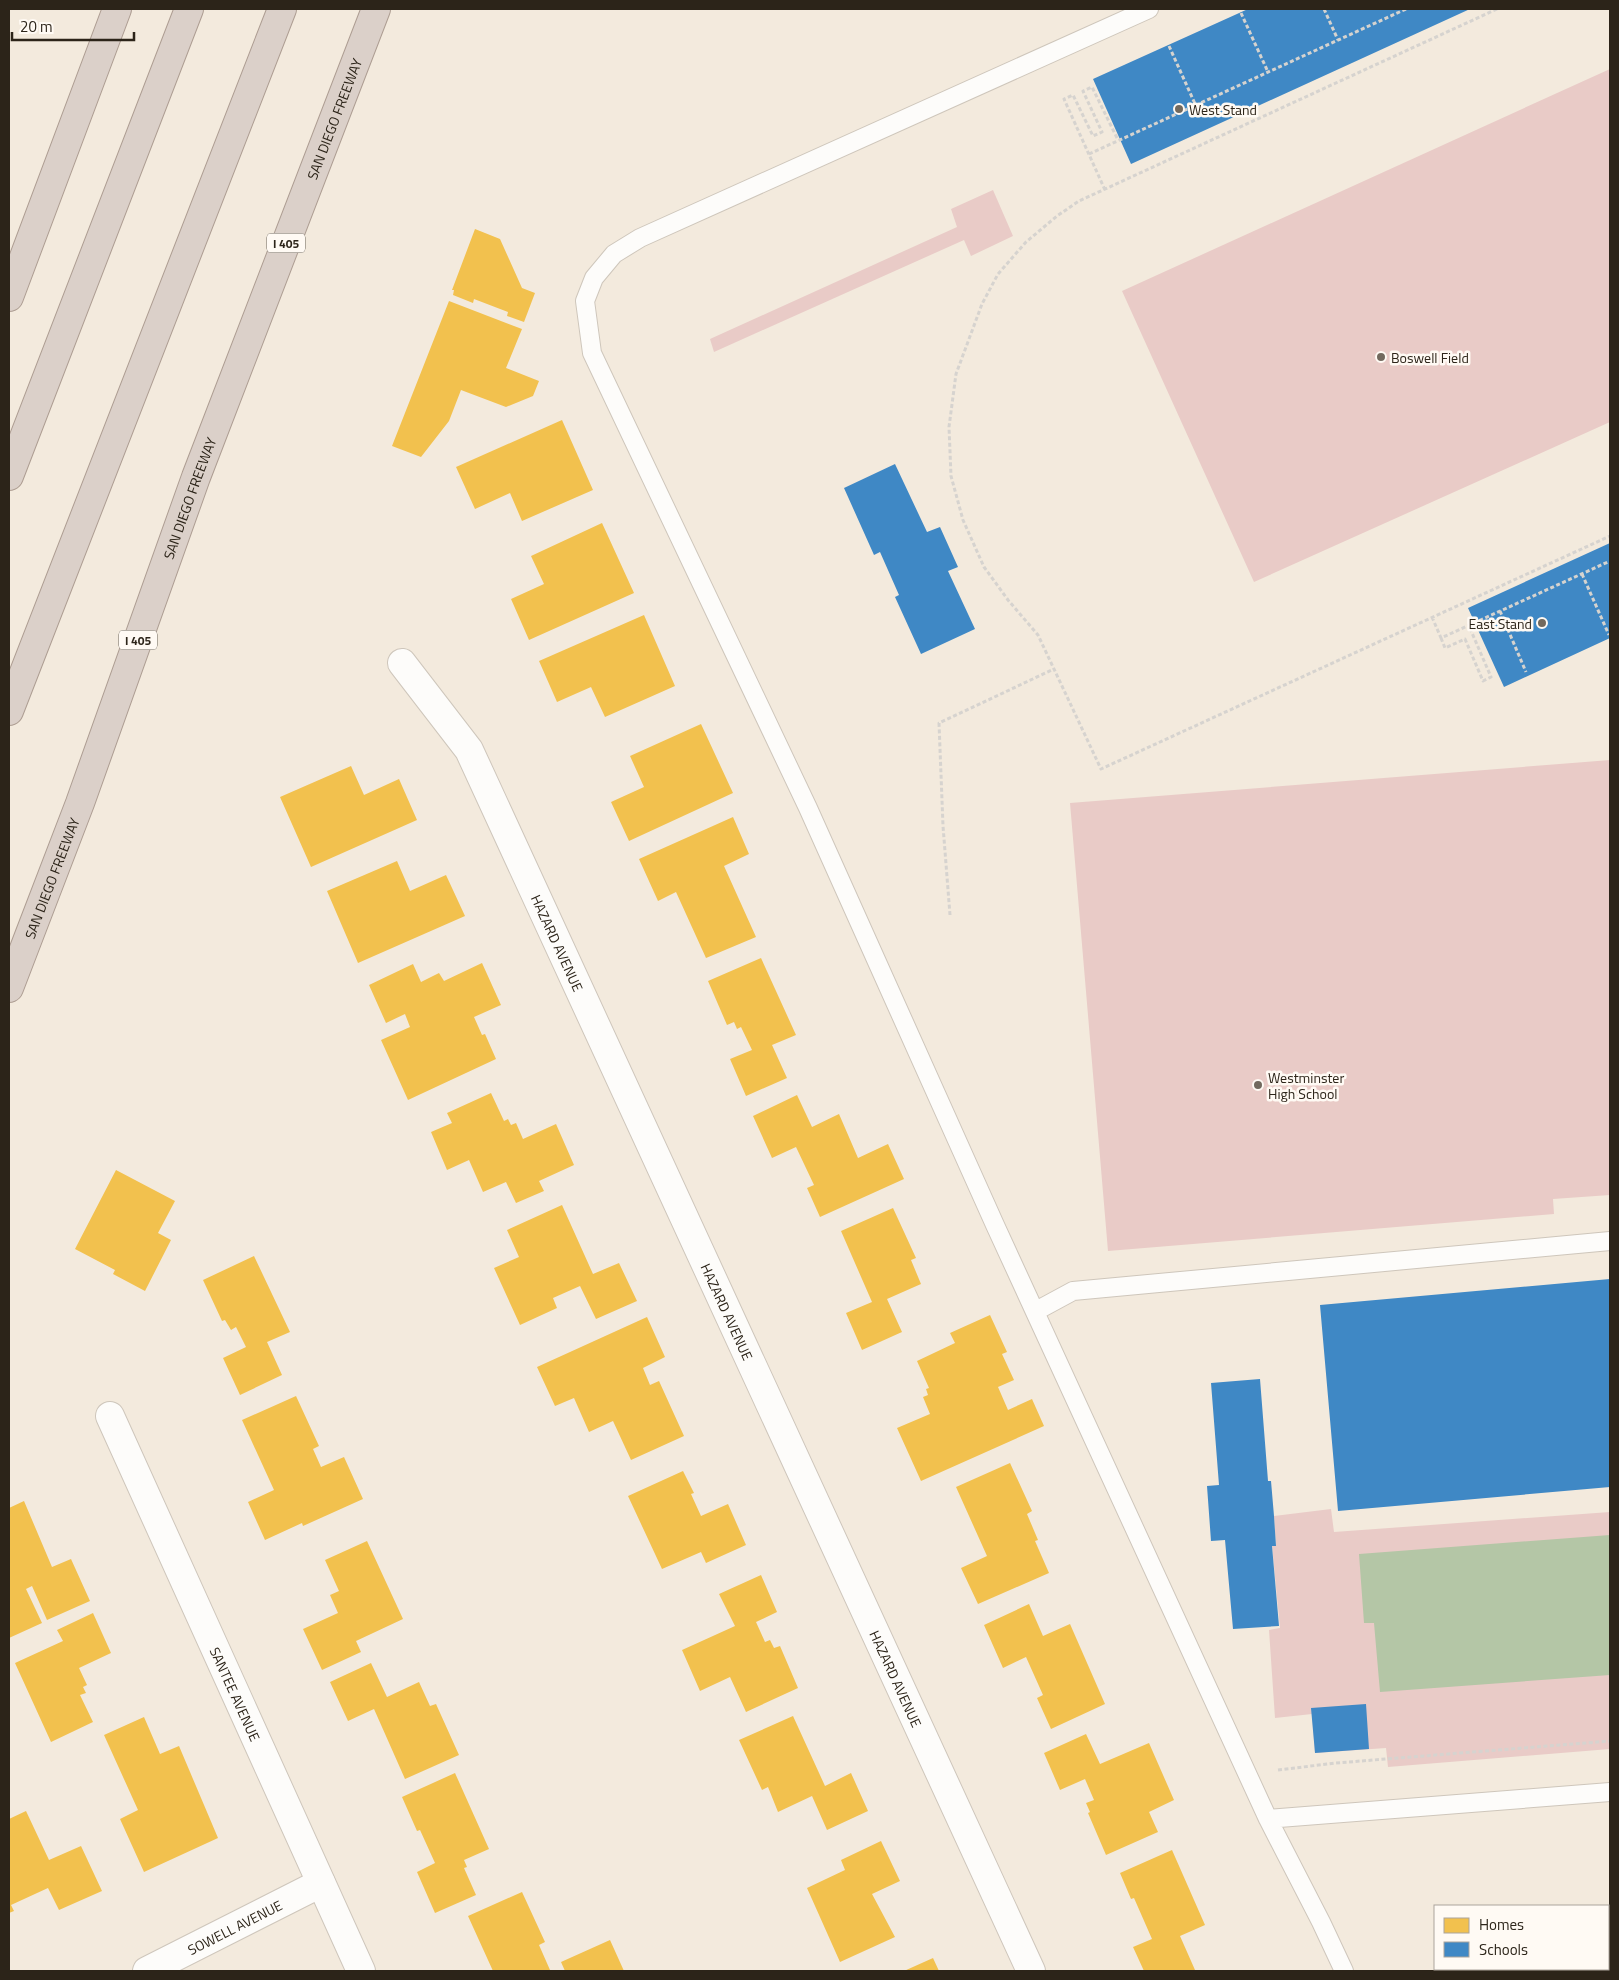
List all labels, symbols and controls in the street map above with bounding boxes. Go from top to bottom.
scale bar [12,10,135,42]
text: 20 m [20,15,53,38]
street label: SAN DIEGO FREEWAY [301,55,367,182]
place label: West Stand [1189,99,1257,120]
marker: West Stand [1173,103,1185,115]
road number: I 405 [267,234,305,252]
place label: Boswell Field [1391,347,1469,368]
marker: Boswell Field [1375,351,1387,363]
street label: SAN DIEGO FREEWAY [157,434,221,562]
place label: East Stand [1468,613,1532,634]
marker: East Stand [1536,617,1548,629]
road number: I 405 [119,630,157,650]
street label: SAN DIEGO FREEWAY [18,814,84,941]
street label: HAZARD AVENUE [526,891,589,995]
place label: Westminster High School [1268,1067,1344,1104]
marker: Westminster High School [1252,1079,1264,1091]
street label: HAZARD AVENUE [696,1260,759,1364]
street label: HAZARD AVENUE [865,1627,928,1731]
street label: SANTEE AVENUE [205,1643,266,1745]
street label: SOWELL AVENUE [183,1894,286,1960]
legend [1434,1905,1609,1970]
text: Homes [1479,1913,1524,1936]
text: Schools [1479,1938,1528,1961]

